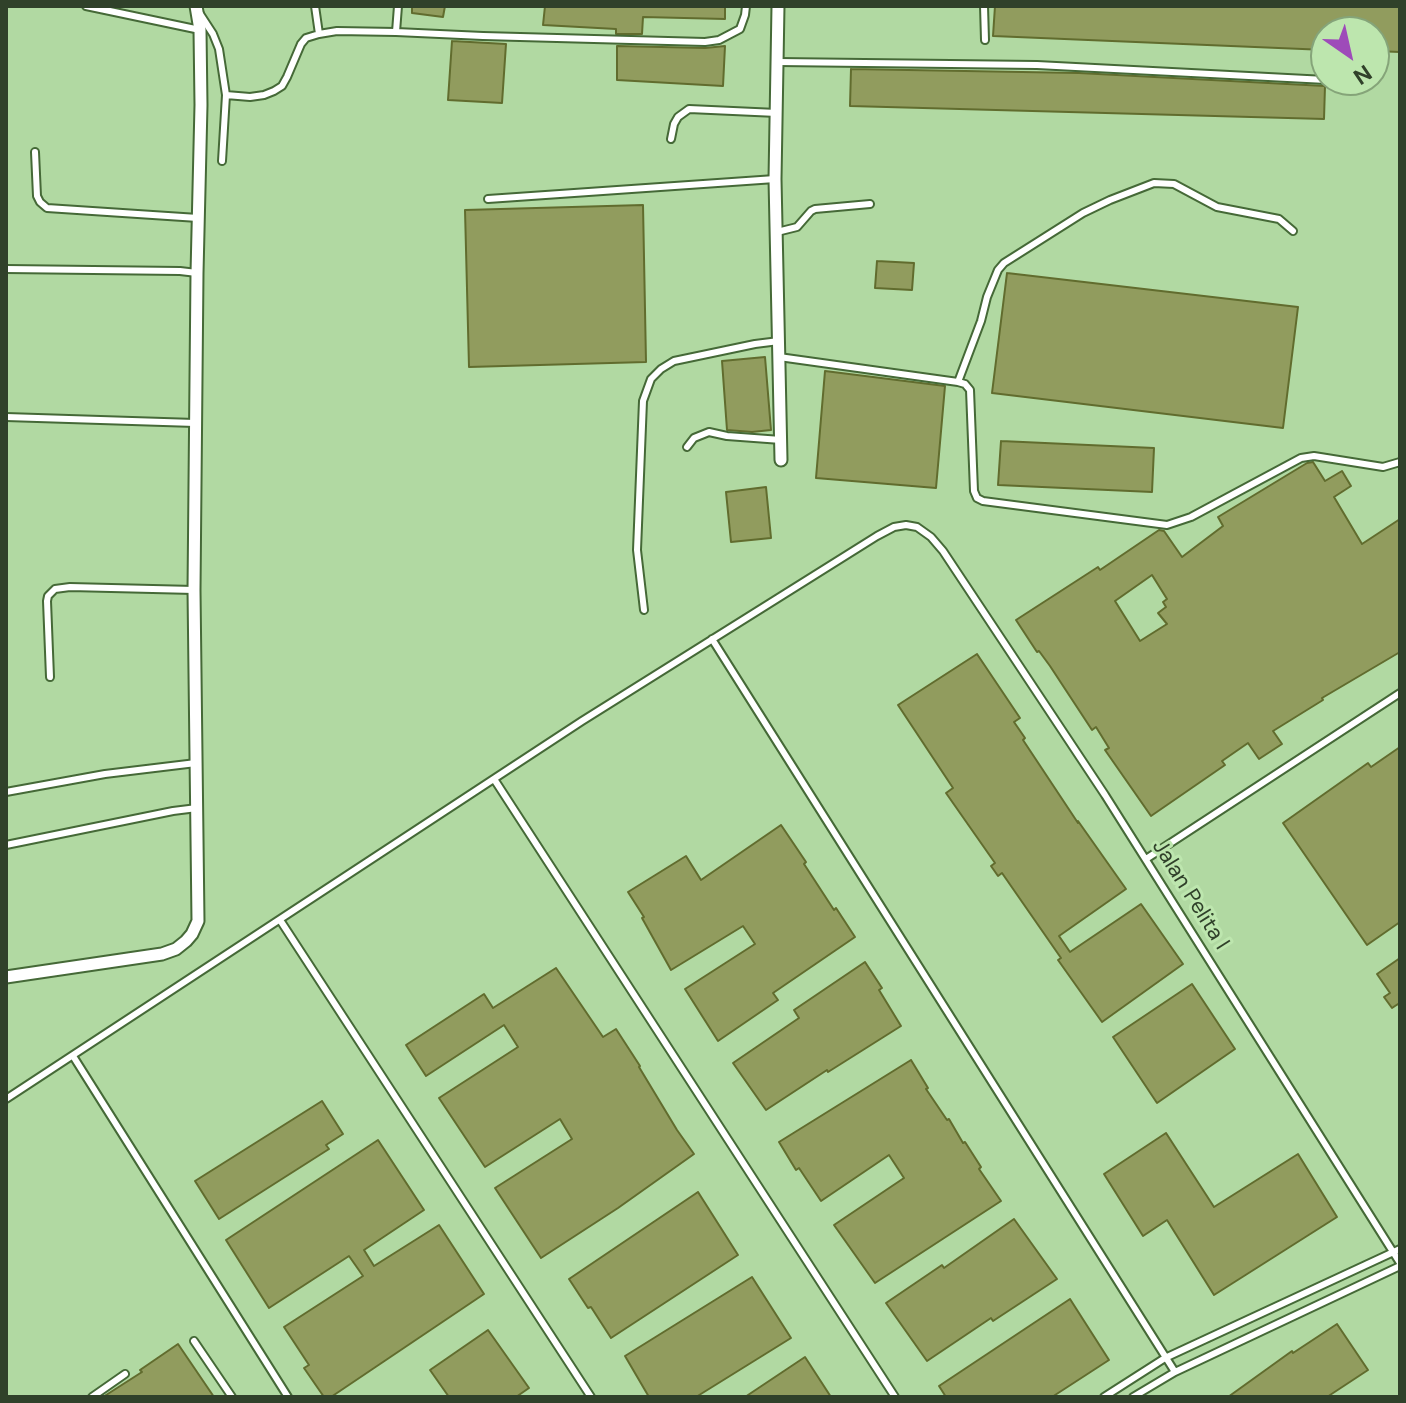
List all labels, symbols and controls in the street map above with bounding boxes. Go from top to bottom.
north arrow [1310,16,1390,96]
text: N [1348,58,1377,91]
street label: Jalan Pelita I [1146,835,1234,955]

